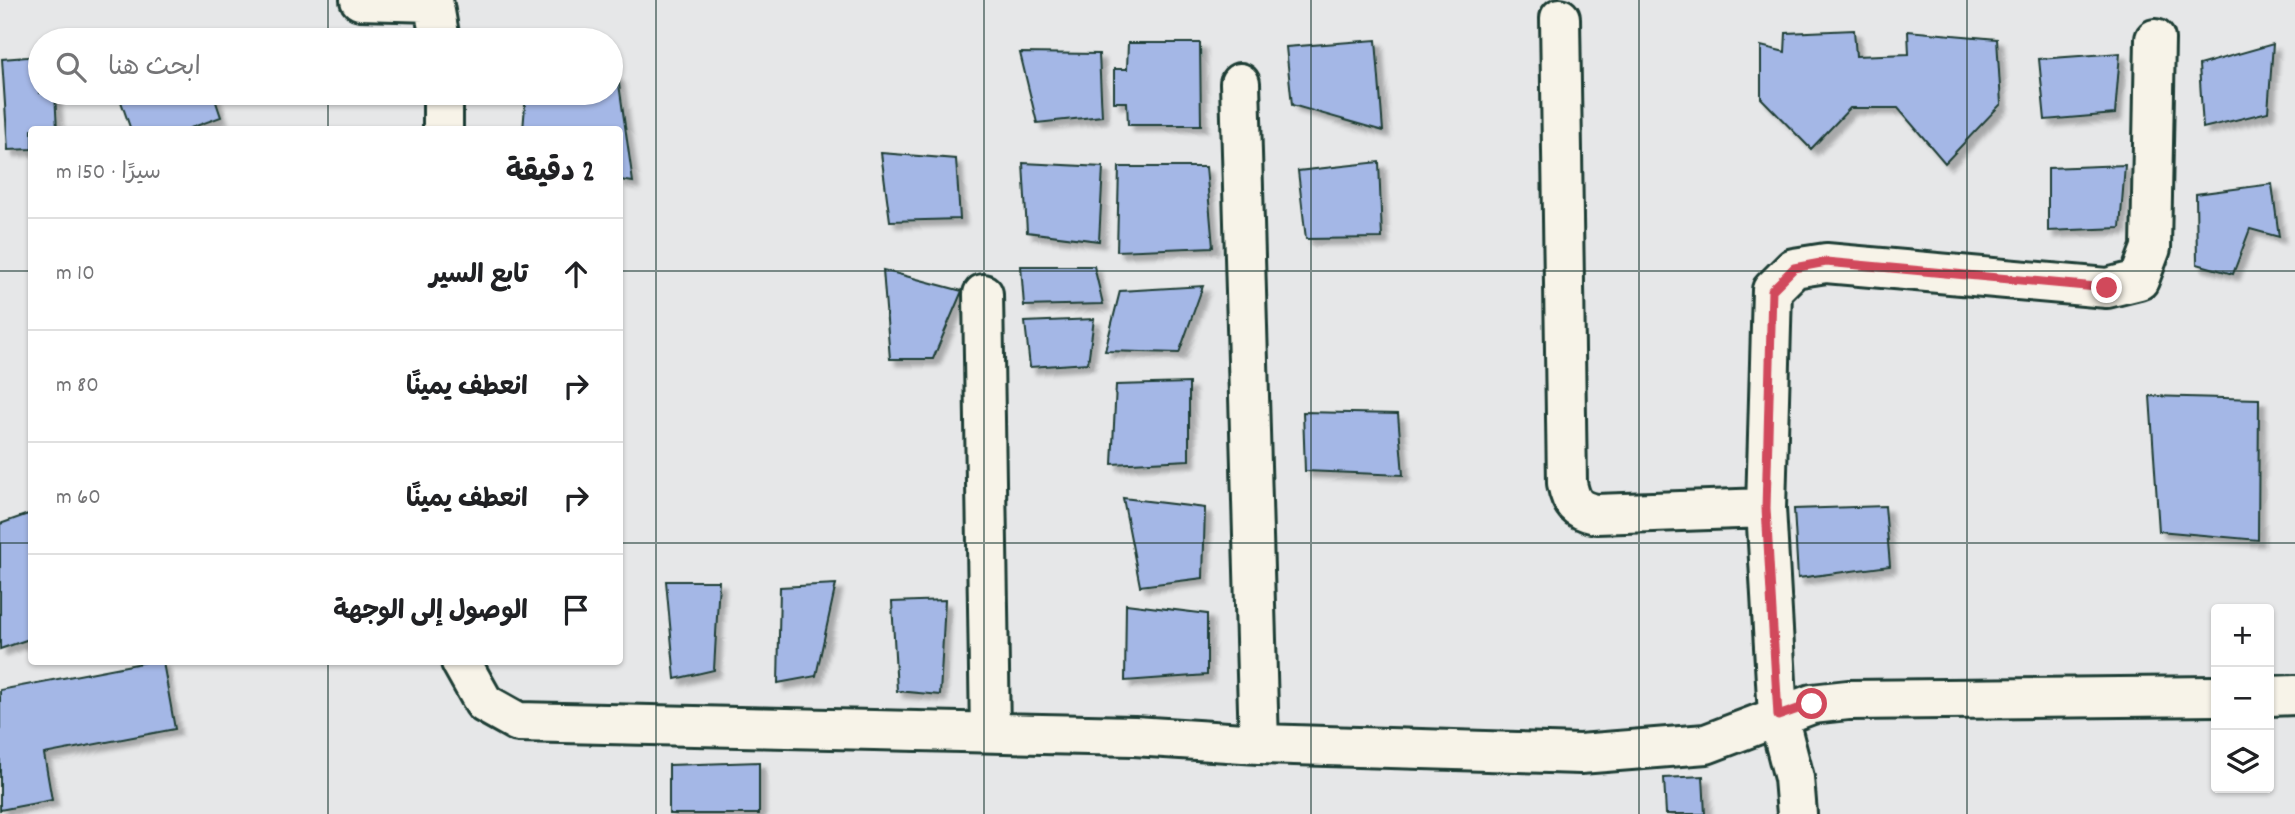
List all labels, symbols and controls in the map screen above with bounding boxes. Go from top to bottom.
search box [28,28,623,105]
icon: search [52,48,90,86]
text: ابحث هنا [108,50,201,87]
text: 2 دقيقة [506,153,595,196]
text: سيرًا · 150 m [56,157,161,190]
icon: ahead [557,255,595,293]
text: 10 m [56,258,95,291]
text: تابع السير [429,258,528,295]
route end [2091,272,2122,303]
icon: right [557,367,595,405]
text: 80 m [56,370,99,403]
text: انعطف يمينًا [406,370,528,407]
icon: right [557,479,595,517]
text: 60 m [56,482,101,515]
text: انعطف يمينًا [406,482,528,519]
icon: arrive [557,591,595,629]
text: الوصول إلى الوجهة [333,594,528,631]
map controls [2211,604,2274,793]
button: + [2211,604,2274,667]
button: − [2211,667,2274,730]
route start [1796,688,1827,719]
button: layers [2211,730,2274,793]

